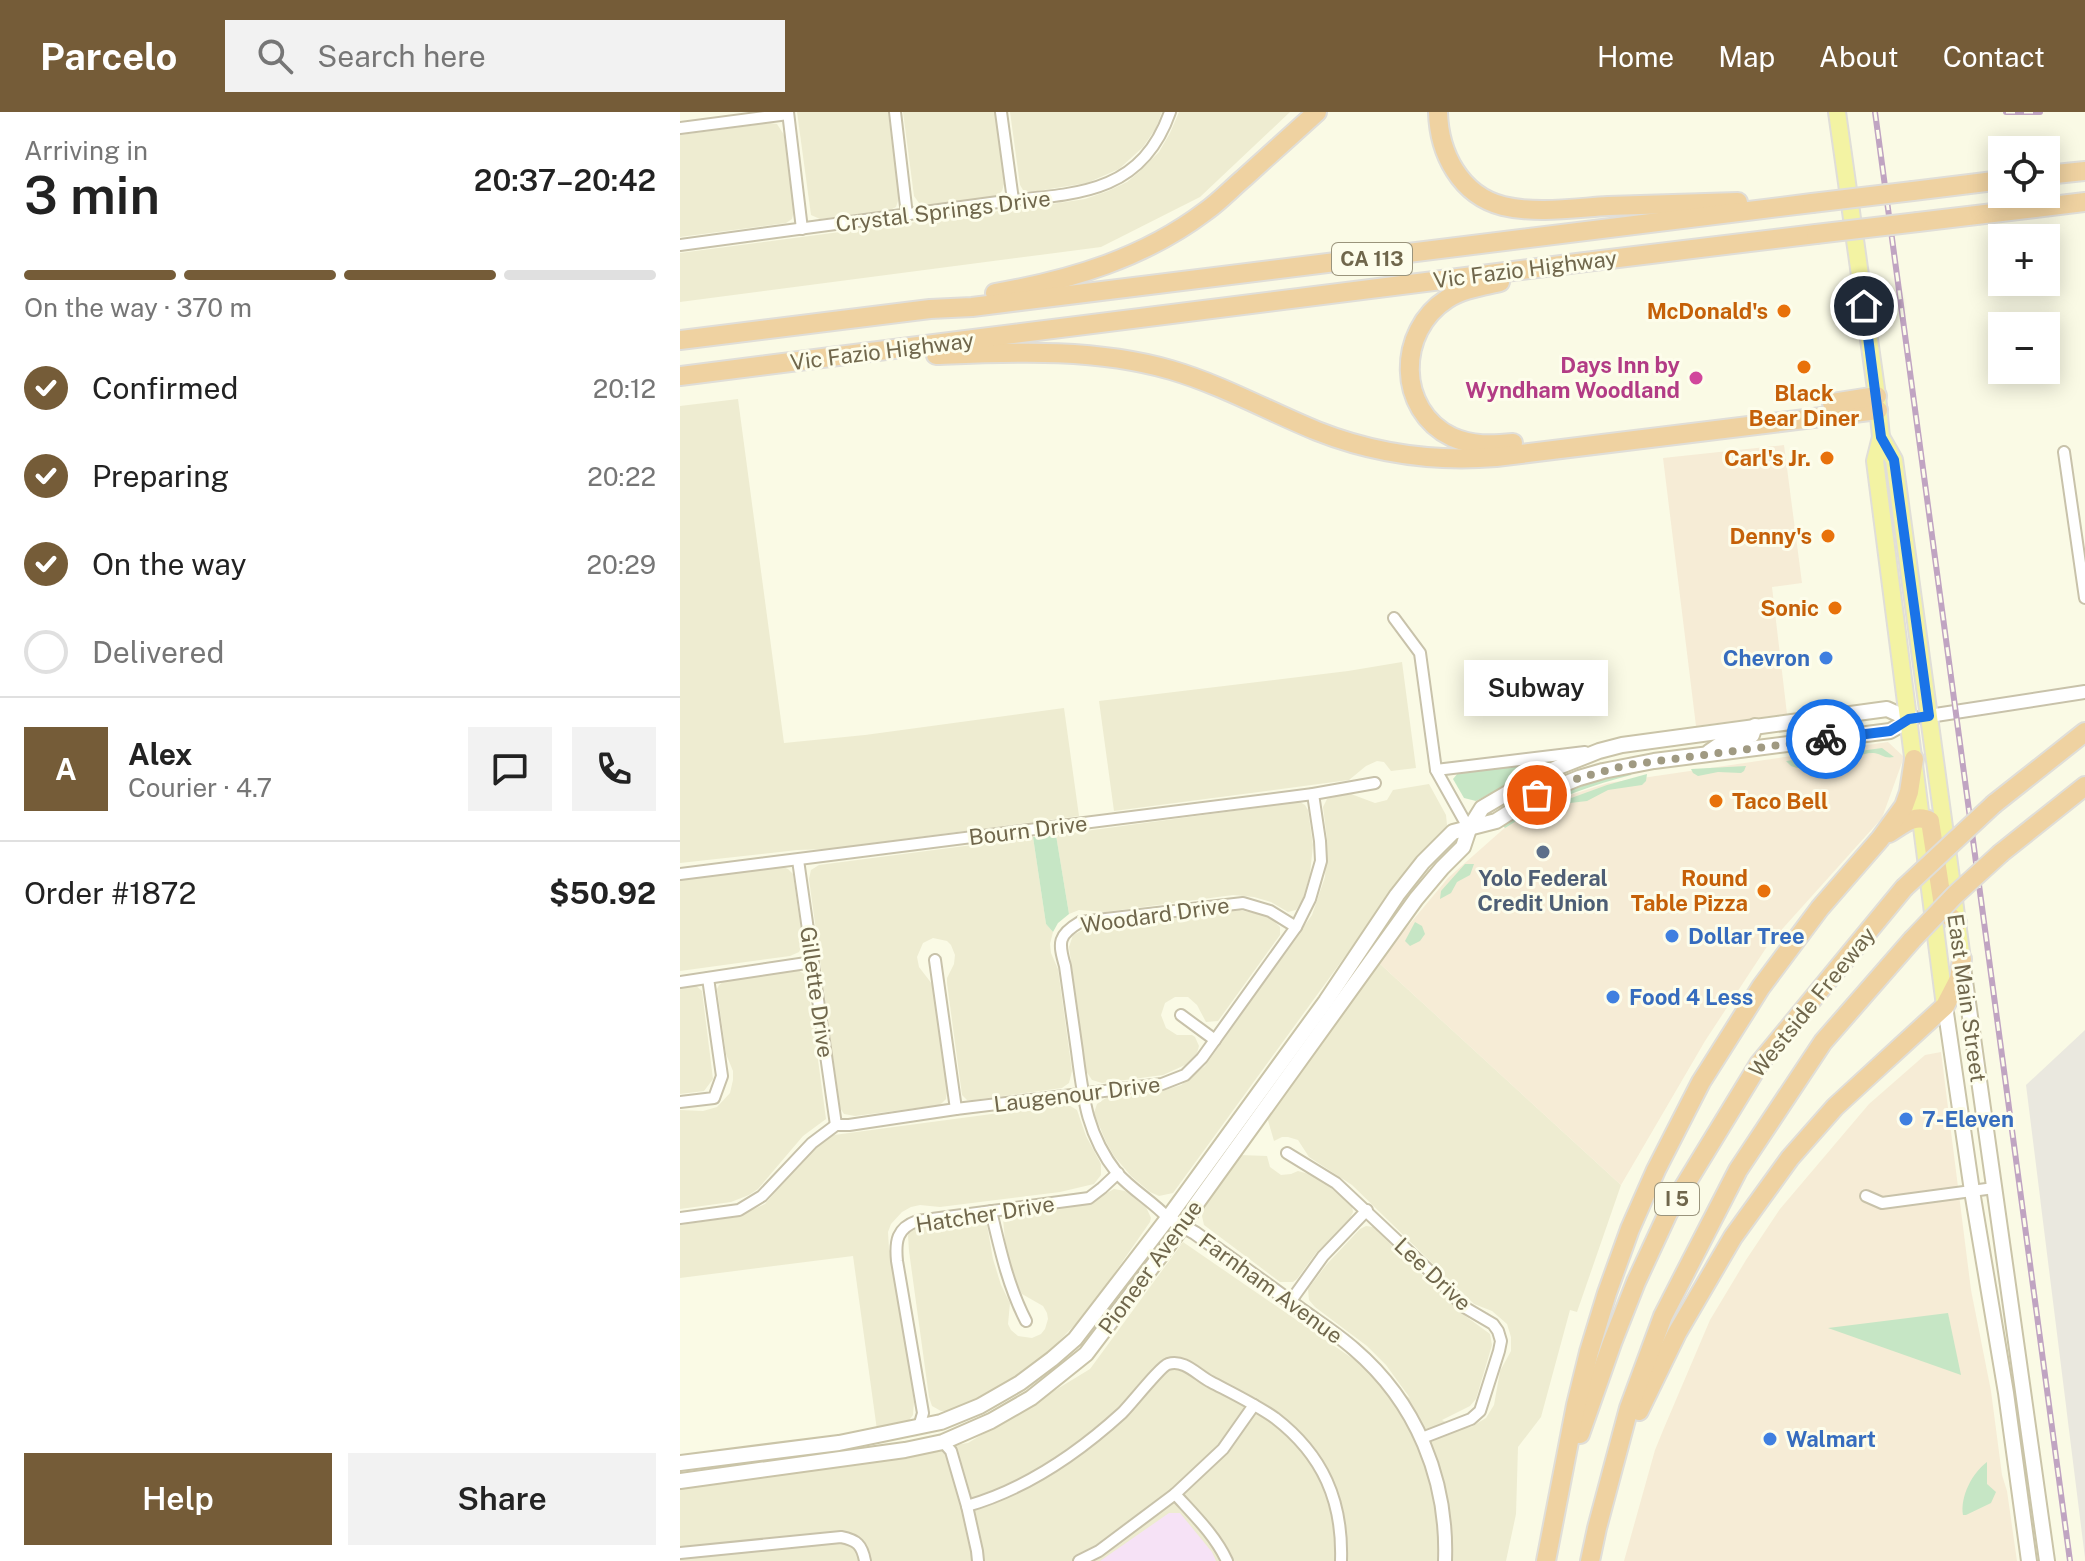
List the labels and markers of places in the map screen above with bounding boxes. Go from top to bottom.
pin [1830,272,1898,340]
place label: McDonald's [1647,298,1768,324]
marker: McDonald's [1775,302,1793,320]
place label: Days Inn by Wyndham Woodland [1465,352,1681,403]
marker: Black Bear Diner [1795,358,1813,376]
marker: Days Inn by Wyndham Woodland [1687,369,1705,387]
place label: Black Bear Diner [1749,380,1859,431]
place label: Carl's Jr. [1724,445,1811,471]
marker: Carl's Jr. [1818,449,1836,467]
place label: Denny's [1729,523,1812,549]
marker: Denny's [1819,527,1837,545]
place label: Sonic [1760,595,1819,621]
marker: Sonic [1826,599,1844,617]
place label: Chevron [1723,645,1810,671]
marker: Chevron [1817,649,1835,667]
callout: Subway [1465,659,1609,715]
pin [1503,761,1571,829]
place label: Taco Bell [1732,788,1828,814]
marker: Taco Bell [1707,792,1725,810]
marker: Yolo Federal Credit Union [1534,843,1552,861]
place label: Yolo Federal Credit Union [1477,865,1609,916]
place label: Round Table Pizza [1631,865,1748,916]
marker: Round Table Pizza [1755,882,1773,900]
place label: Dollar Tree [1688,923,1805,949]
marker: Dollar Tree [1663,927,1681,945]
place label: Food 4 Less [1629,984,1753,1010]
marker: Food 4 Less [1604,988,1622,1006]
place label: 7-Eleven [1922,1106,2014,1132]
marker: 7-Eleven [1897,1110,1915,1128]
place label: Walmart [1786,1426,1876,1452]
marker: Walmart [1761,1430,1779,1448]

